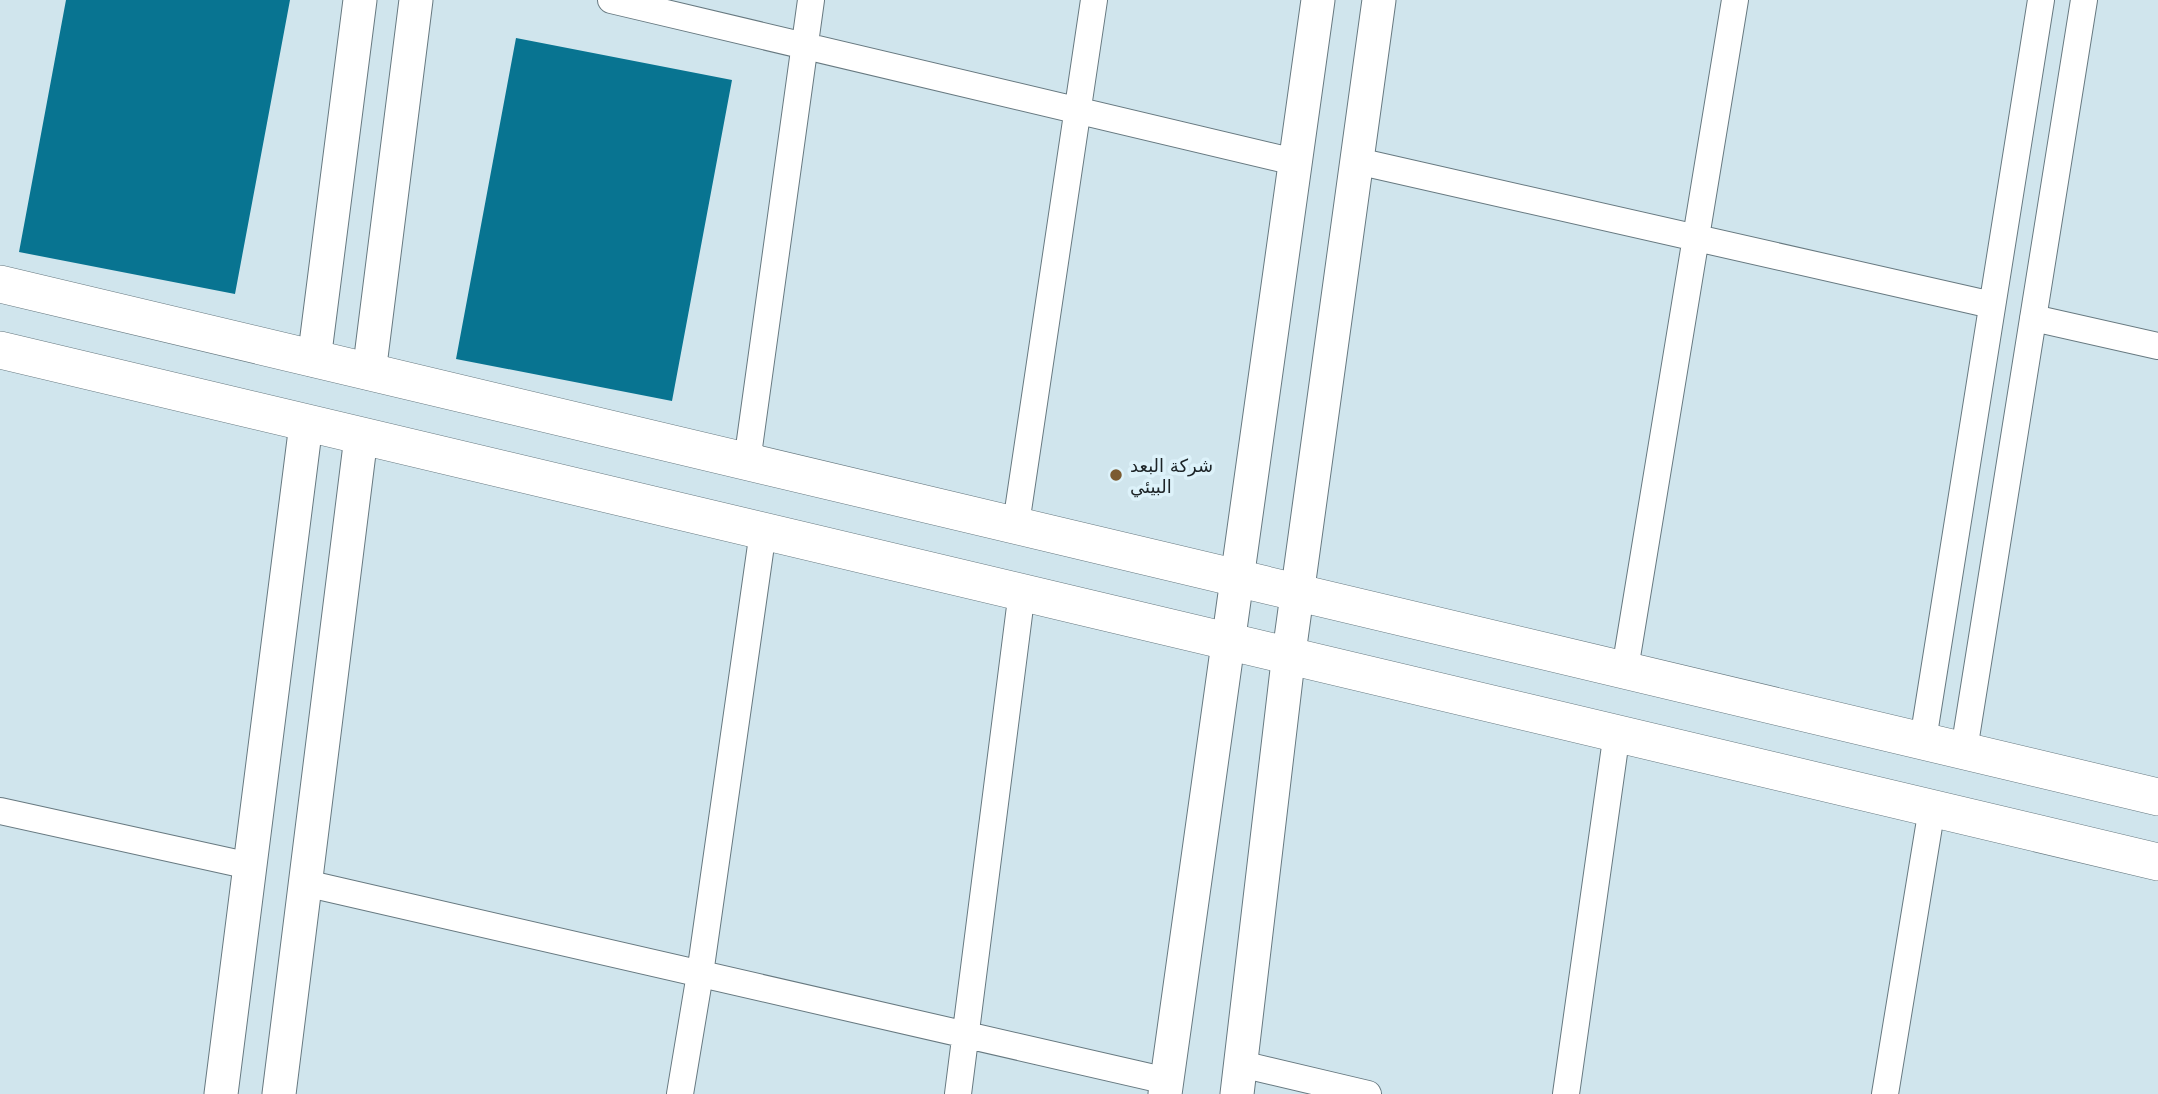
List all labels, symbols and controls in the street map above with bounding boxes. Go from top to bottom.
place label: ِشركة البعد البيئي [1130,455,1213,498]
marker: ِشركة البعد البيئي [1108,467,1124,483]

